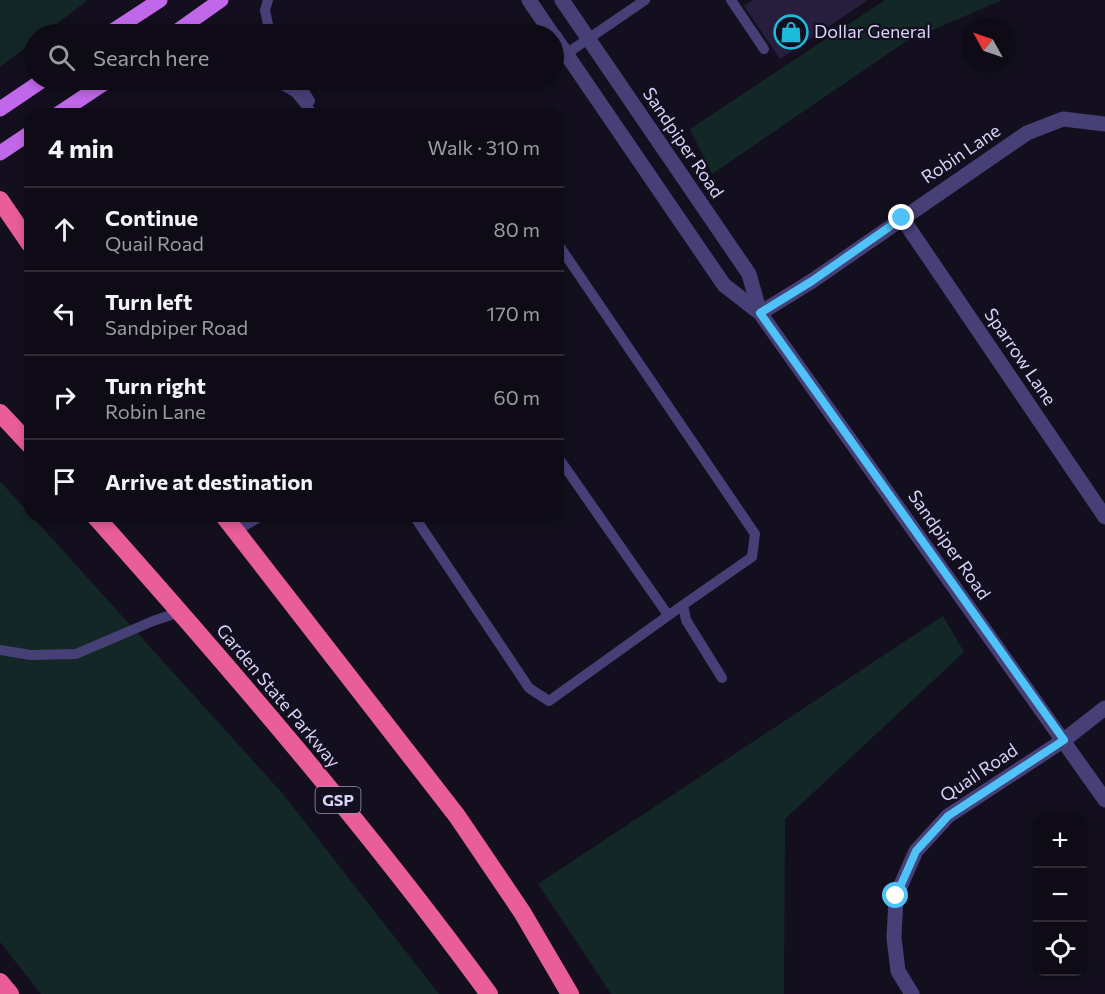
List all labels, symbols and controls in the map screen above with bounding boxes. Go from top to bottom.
shop icon: Dollar General [773,14,809,50]
north arrow [961,18,1015,72]
place label: Dollar General [814,20,931,42]
search box [24,24,564,90]
icon: search [45,41,78,74]
text: Search here [93,44,209,71]
street label: Sandpiper Road [639,83,729,202]
street label: Robin Lane [917,119,1004,188]
text: 4 min [48,132,114,163]
text: Walk · 310 m [428,135,540,159]
text: Continue [105,204,198,231]
route end [888,204,914,230]
icon: ahead [48,213,81,246]
text: 80 m [494,217,540,241]
text: Quail Road [105,231,204,255]
text: Turn left [105,288,192,315]
icon: left [48,297,81,330]
text: 170 m [487,301,540,325]
street label: Sparrow Lane [980,304,1061,409]
text: Sandpiper Road [105,315,248,339]
text: Turn right [105,372,206,399]
icon: right [48,381,81,414]
text: 60 m [494,385,540,409]
text: Robin Lane [105,399,206,423]
icon: arrive [48,465,81,498]
text: Arrive at destination [105,468,313,495]
street label: Sandpiper Road [904,485,996,603]
street label: Garden State Parkway [212,619,345,772]
street label: Quail Road [935,738,1021,806]
road number: GSP [316,787,360,813]
map controls [1033,814,1087,976]
button: + [1033,814,1087,868]
button: − [1033,868,1087,922]
route start [882,882,908,908]
button: locate [1033,922,1087,976]

